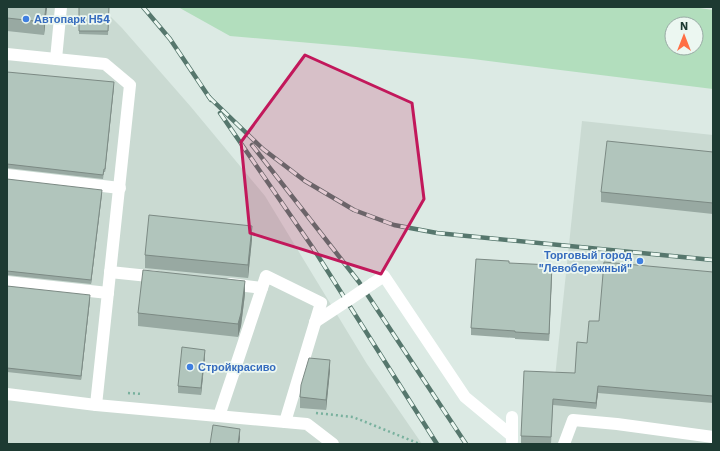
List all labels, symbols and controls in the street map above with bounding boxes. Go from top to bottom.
place label: Автопарк Н54 [34,13,110,26]
marker: Автопарк Н54 [21,14,31,24]
north arrow [664,16,704,56]
text: N [680,20,688,33]
place label: Торговый город "Левобережный" [539,249,632,275]
marker: Торговый город "Левобережный" [635,256,645,266]
place label: Стройкрасиво [198,361,276,374]
marker: Стройкрасиво [185,362,195,372]

